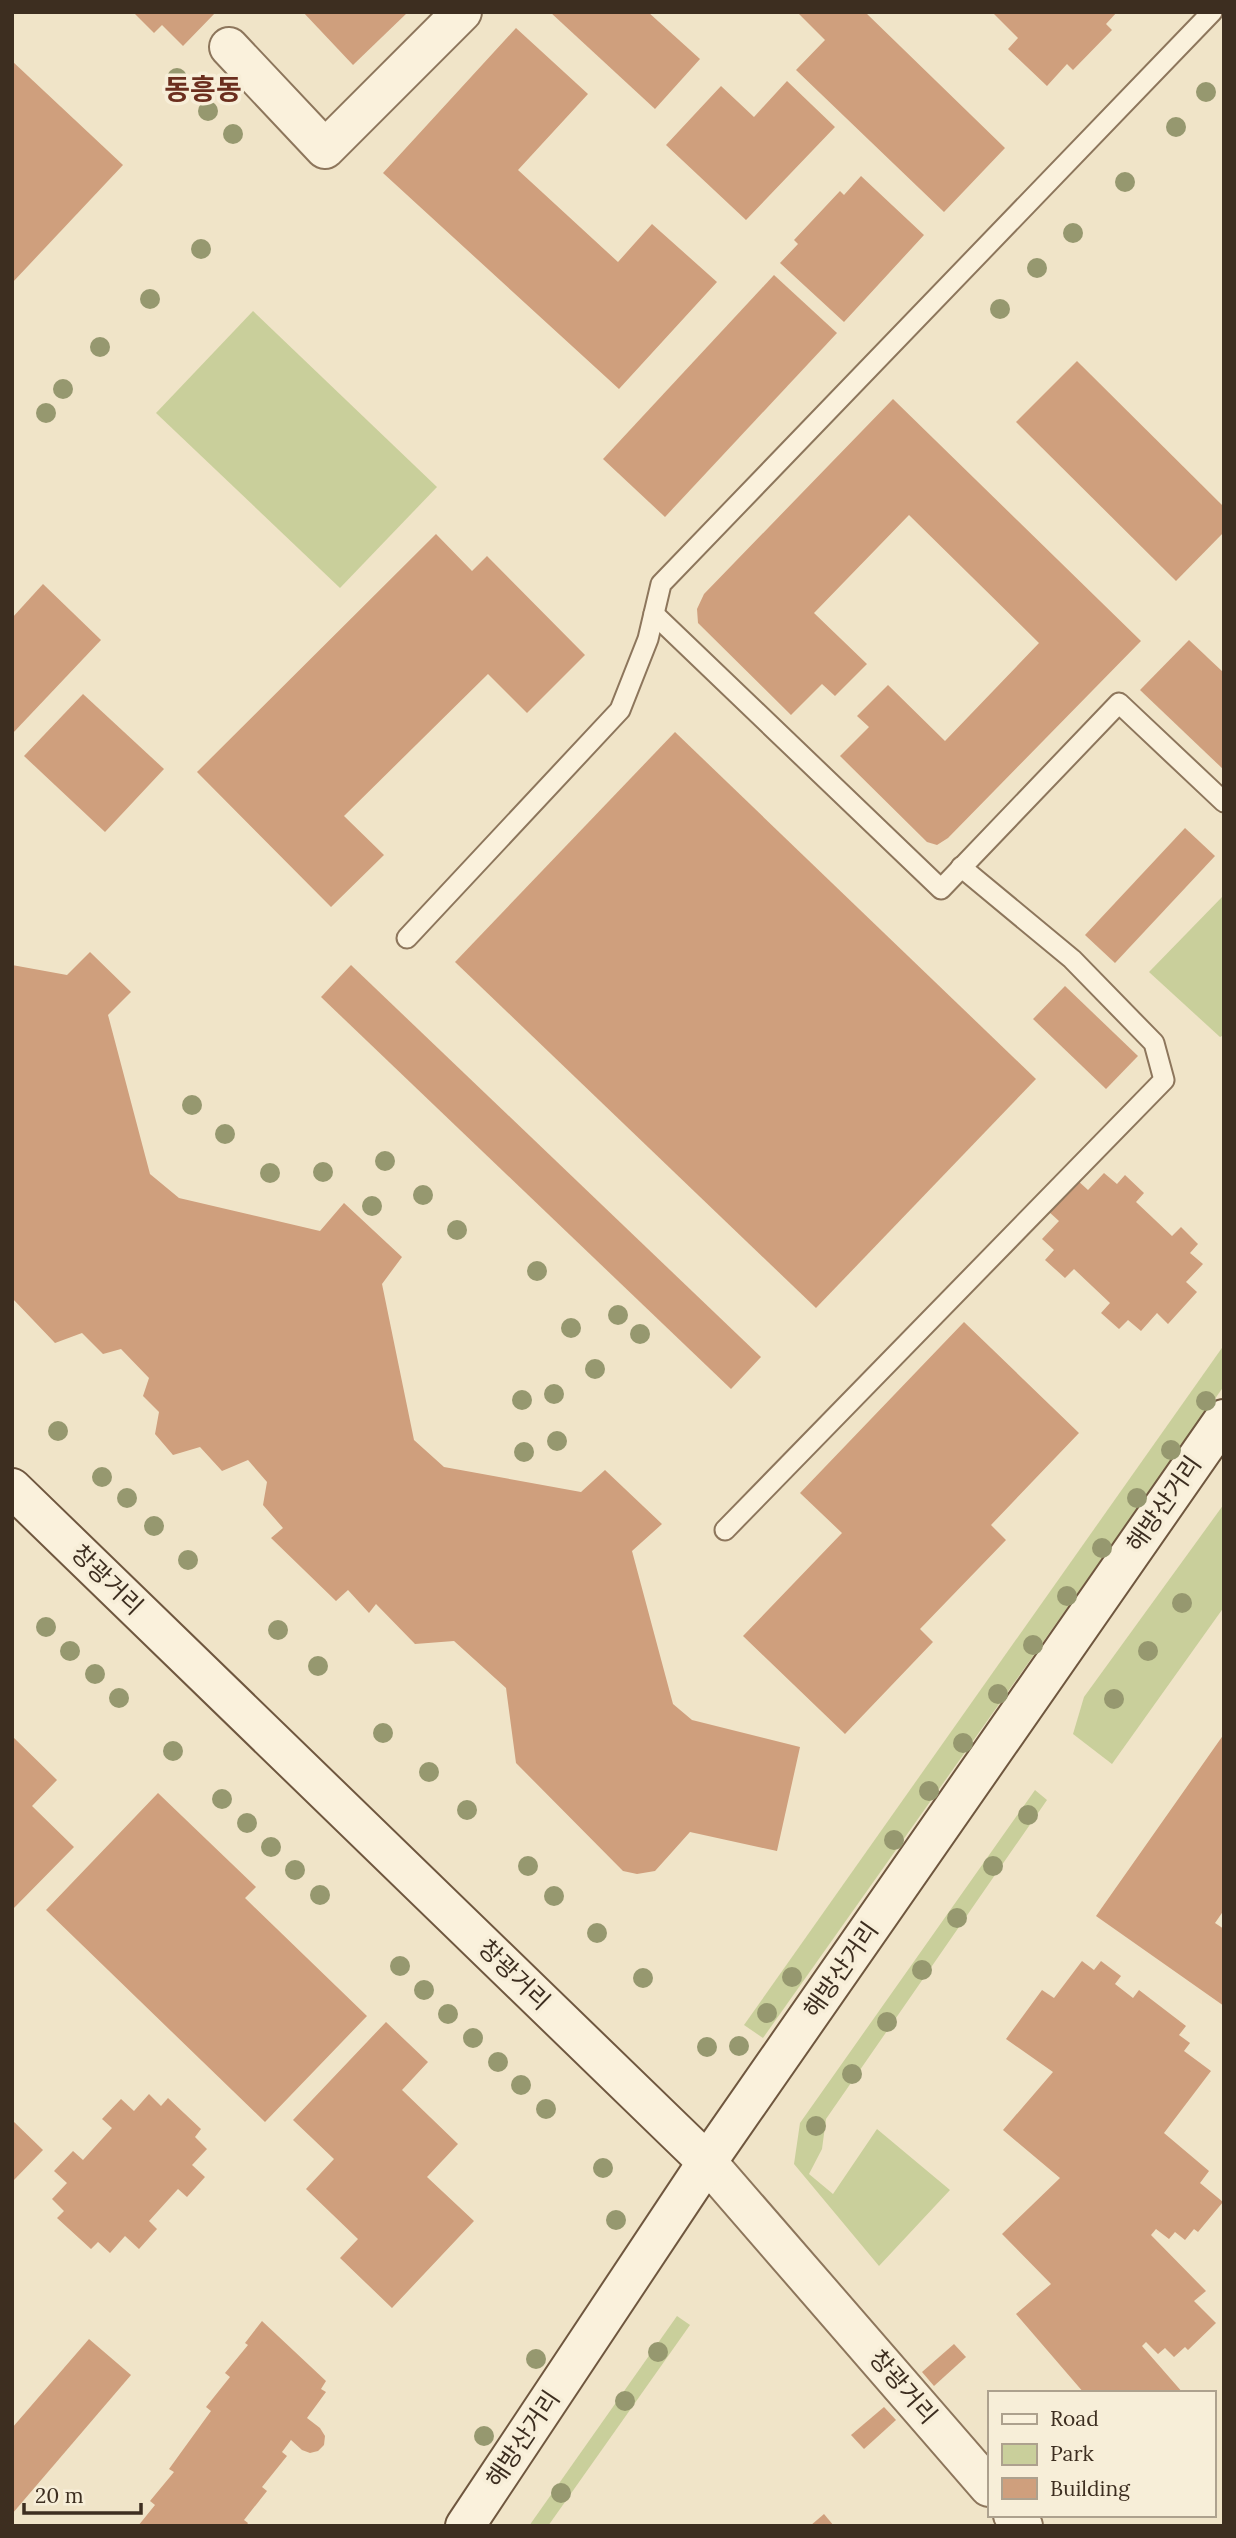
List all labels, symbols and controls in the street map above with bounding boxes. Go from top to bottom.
district label: 동흥동 [164,71,242,107]
street label: 해방산거리 [1119,1450,1208,1558]
street label: 창광거리 [65,1538,150,1621]
street label: 해방산거리 [796,1916,885,2024]
street label: 창광거리 [472,1933,557,2016]
street label: 창광거리 [863,2343,944,2430]
street label: 해방산거리 [479,2384,566,2493]
legend [988,2391,1215,2517]
text: Road [1050,2405,1099,2432]
text: Park [1050,2440,1094,2467]
scale bar [24,2472,142,2516]
text: Building [1050,2475,1130,2502]
text: 20 m [35,2482,84,2509]

